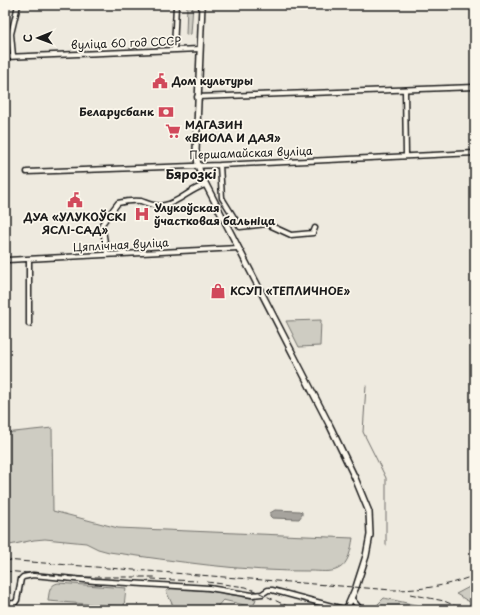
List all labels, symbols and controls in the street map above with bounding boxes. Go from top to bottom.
north arrow [18,18,58,58]
street label: вуліца 60 год СССР [71,32,182,53]
text: С [19,34,36,42]
public building icon: Дом культуры [151,72,169,90]
place label: Дом культуры [171,72,253,89]
place label: Беларусбанк [79,103,155,120]
bank icon: Беларусбанк [157,103,175,121]
place label: МАГАЗИН «ВИОЛА И ДАЯ» [185,116,281,146]
supermarket icon: МАГАЗИН «ВИОЛА И ДАЯ» [164,122,182,140]
street label: Першамайская вуліца [189,142,313,163]
district label: Бярозкі [166,164,216,183]
public building icon: ДУА «УЛУКОЎСКІ ЯСЛІ-САД» [66,191,84,209]
place label: Улукоўская ўчастковая бальніца [154,199,276,229]
hospital icon: Улукоўская ўчастковая бальніца [133,205,151,223]
place label: ДУА «УЛУКОЎСКІ ЯСЛІ-САД» [23,208,126,238]
street label: Цяплічная вуліца [73,233,170,255]
shop icon: КСУП «ТЕПЛИЧНОЕ» [209,282,227,300]
place label: КСУП «ТЕПЛИЧНОЕ» [230,282,350,299]

